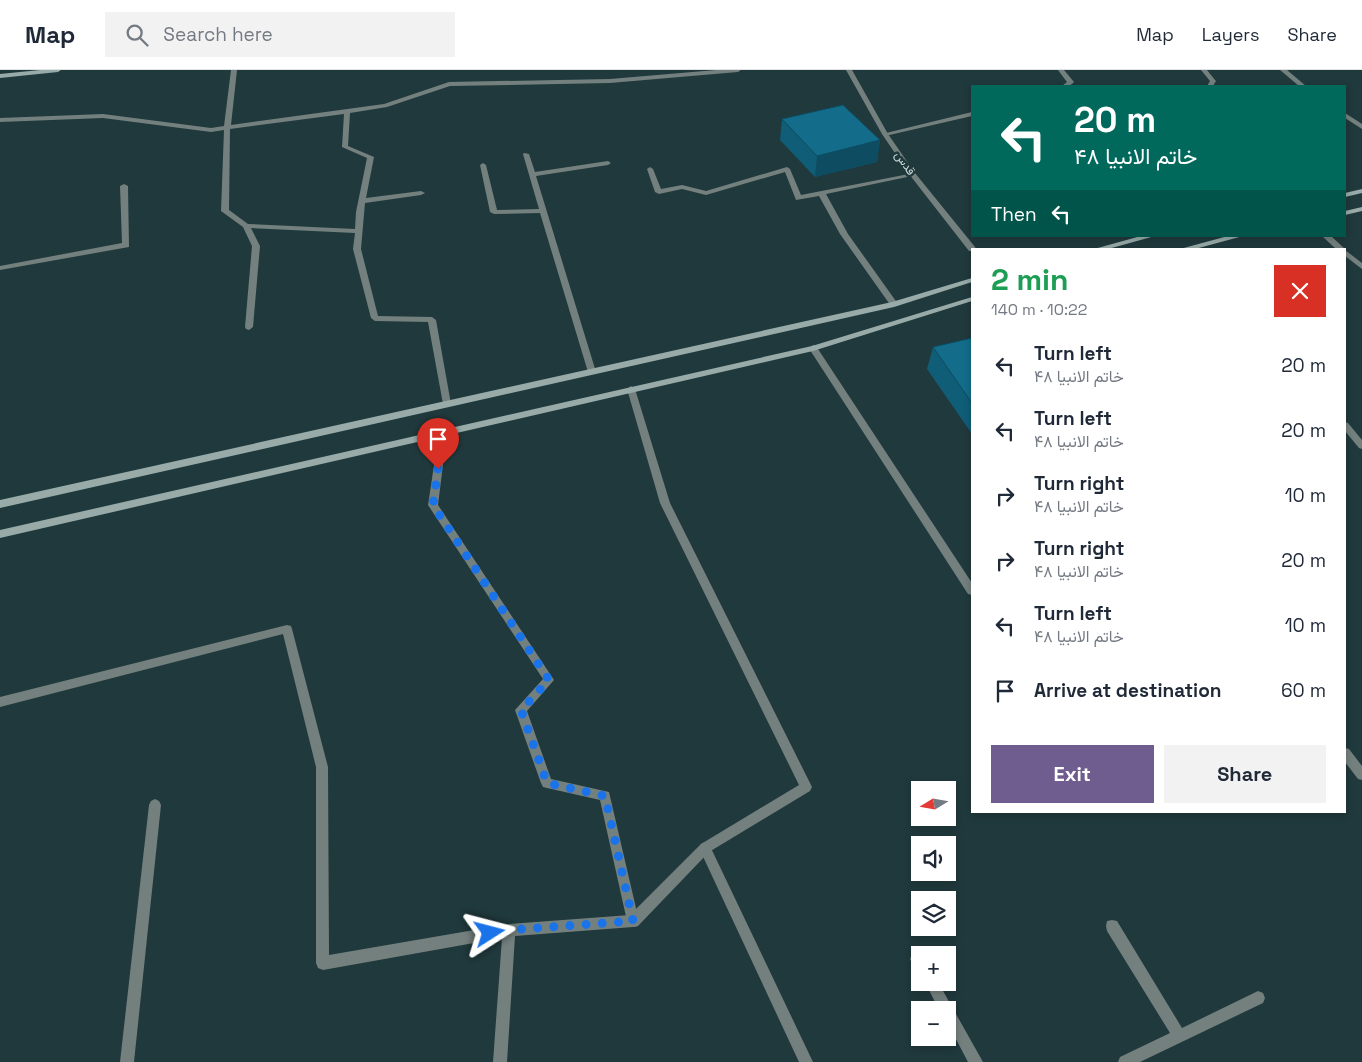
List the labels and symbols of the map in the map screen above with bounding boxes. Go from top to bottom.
street label: قدس [891,148,919,178]
pin [417,418,459,469]
north arrow [911,781,956,826]
position arrow [463,906,515,958]

